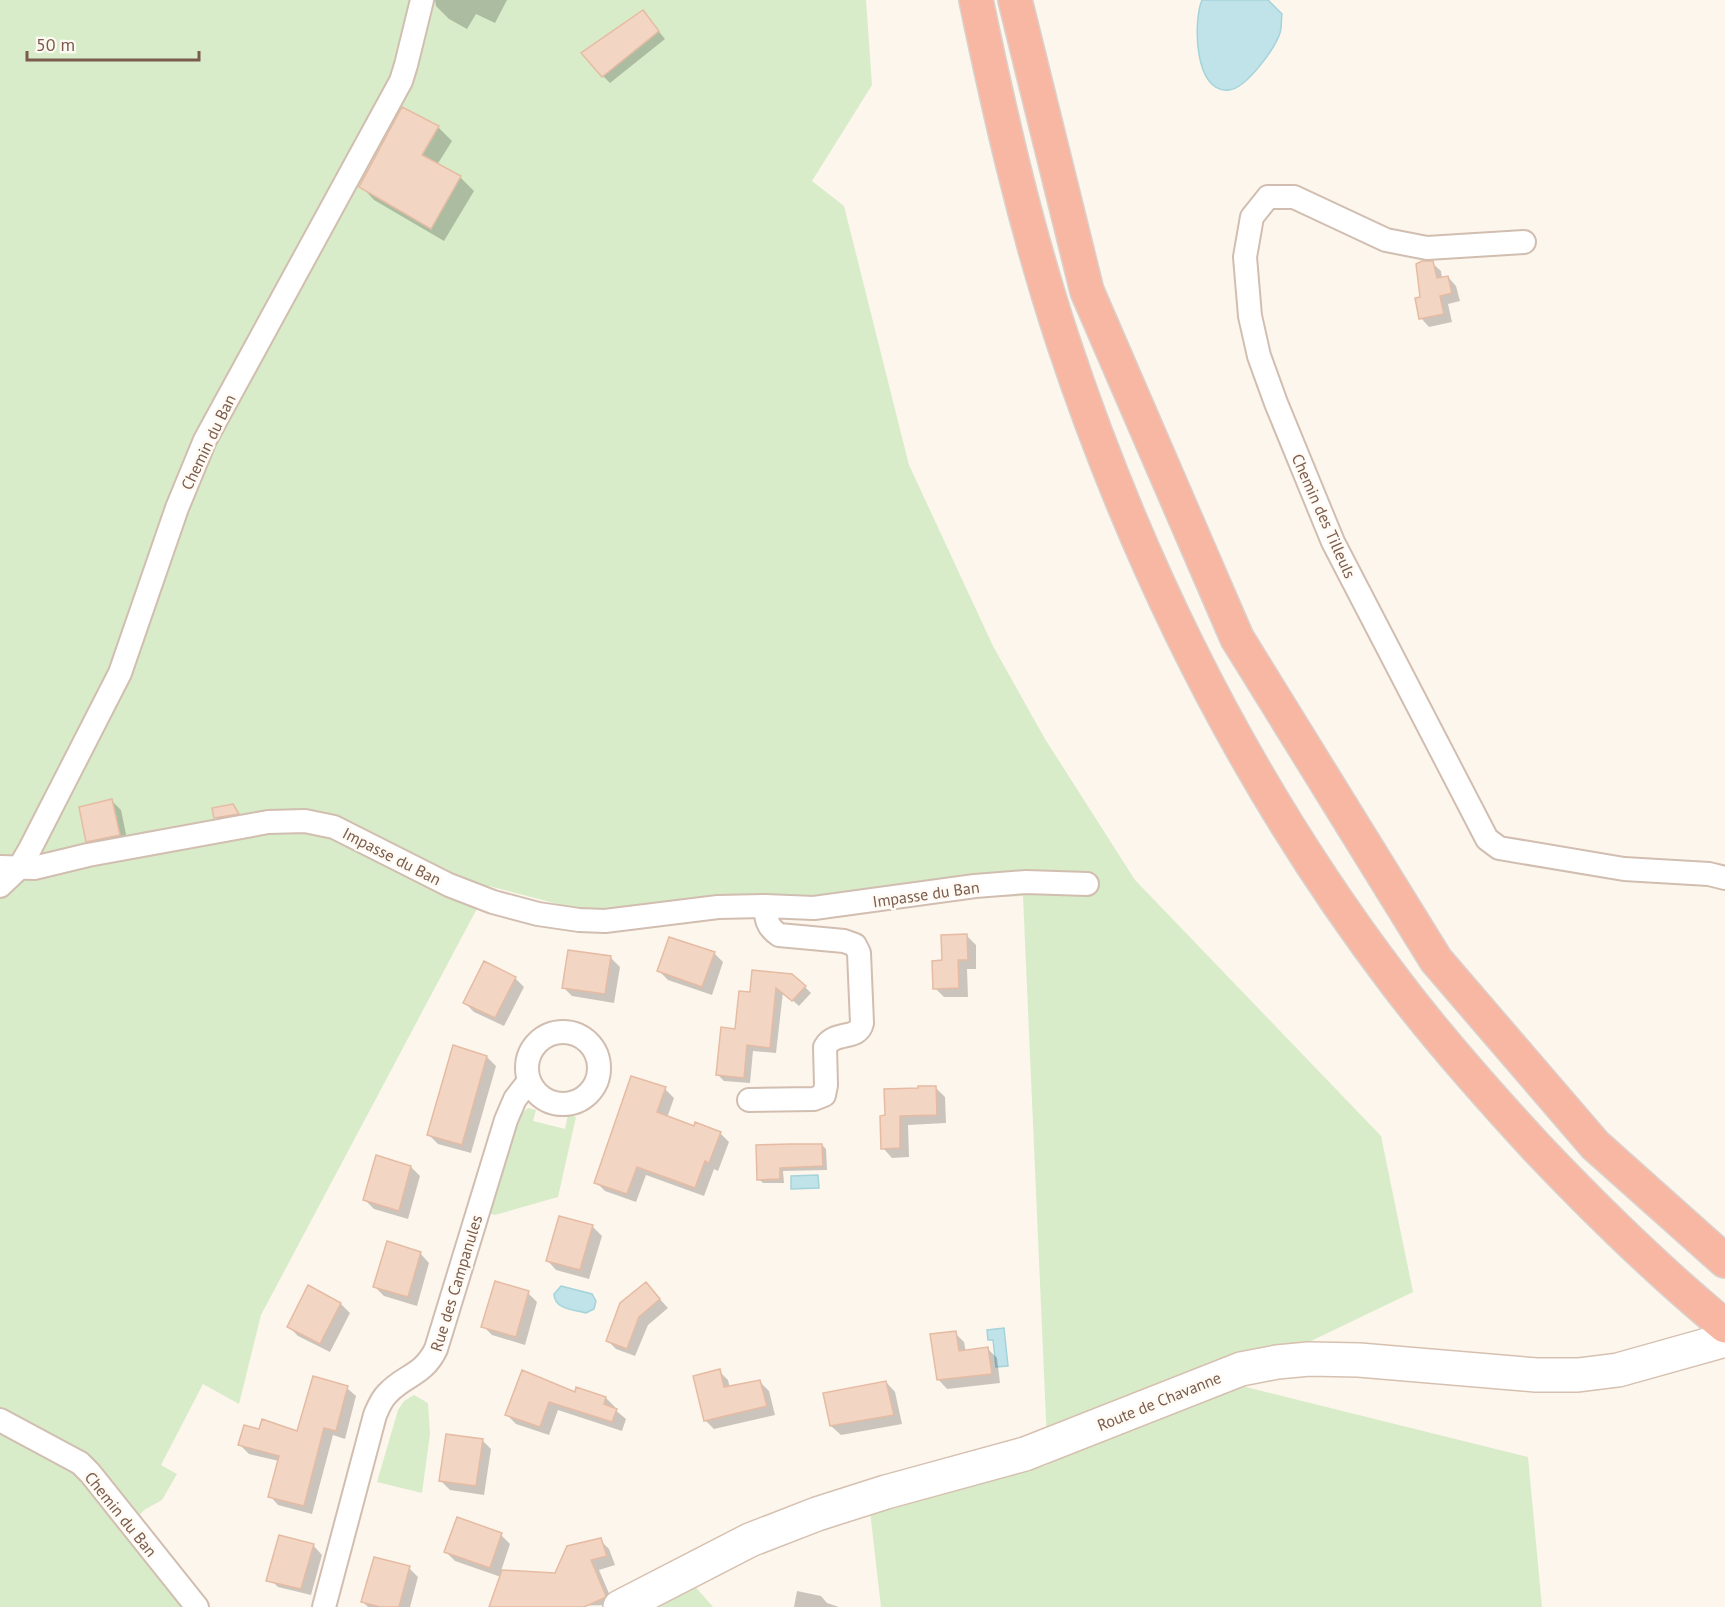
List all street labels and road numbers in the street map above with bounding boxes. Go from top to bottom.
street label: Chemin du Ban [176,391,240,493]
street label: Chemin des Tilleuls [1288,451,1361,582]
street label: Impasse du Ban [339,823,445,889]
street label: Impasse du Ban [871,877,981,911]
street label: Rue des Campanules [426,1212,486,1354]
street label: Route de Chavanne [1094,1367,1224,1435]
street label: Chemin du Ban [81,1467,161,1561]

